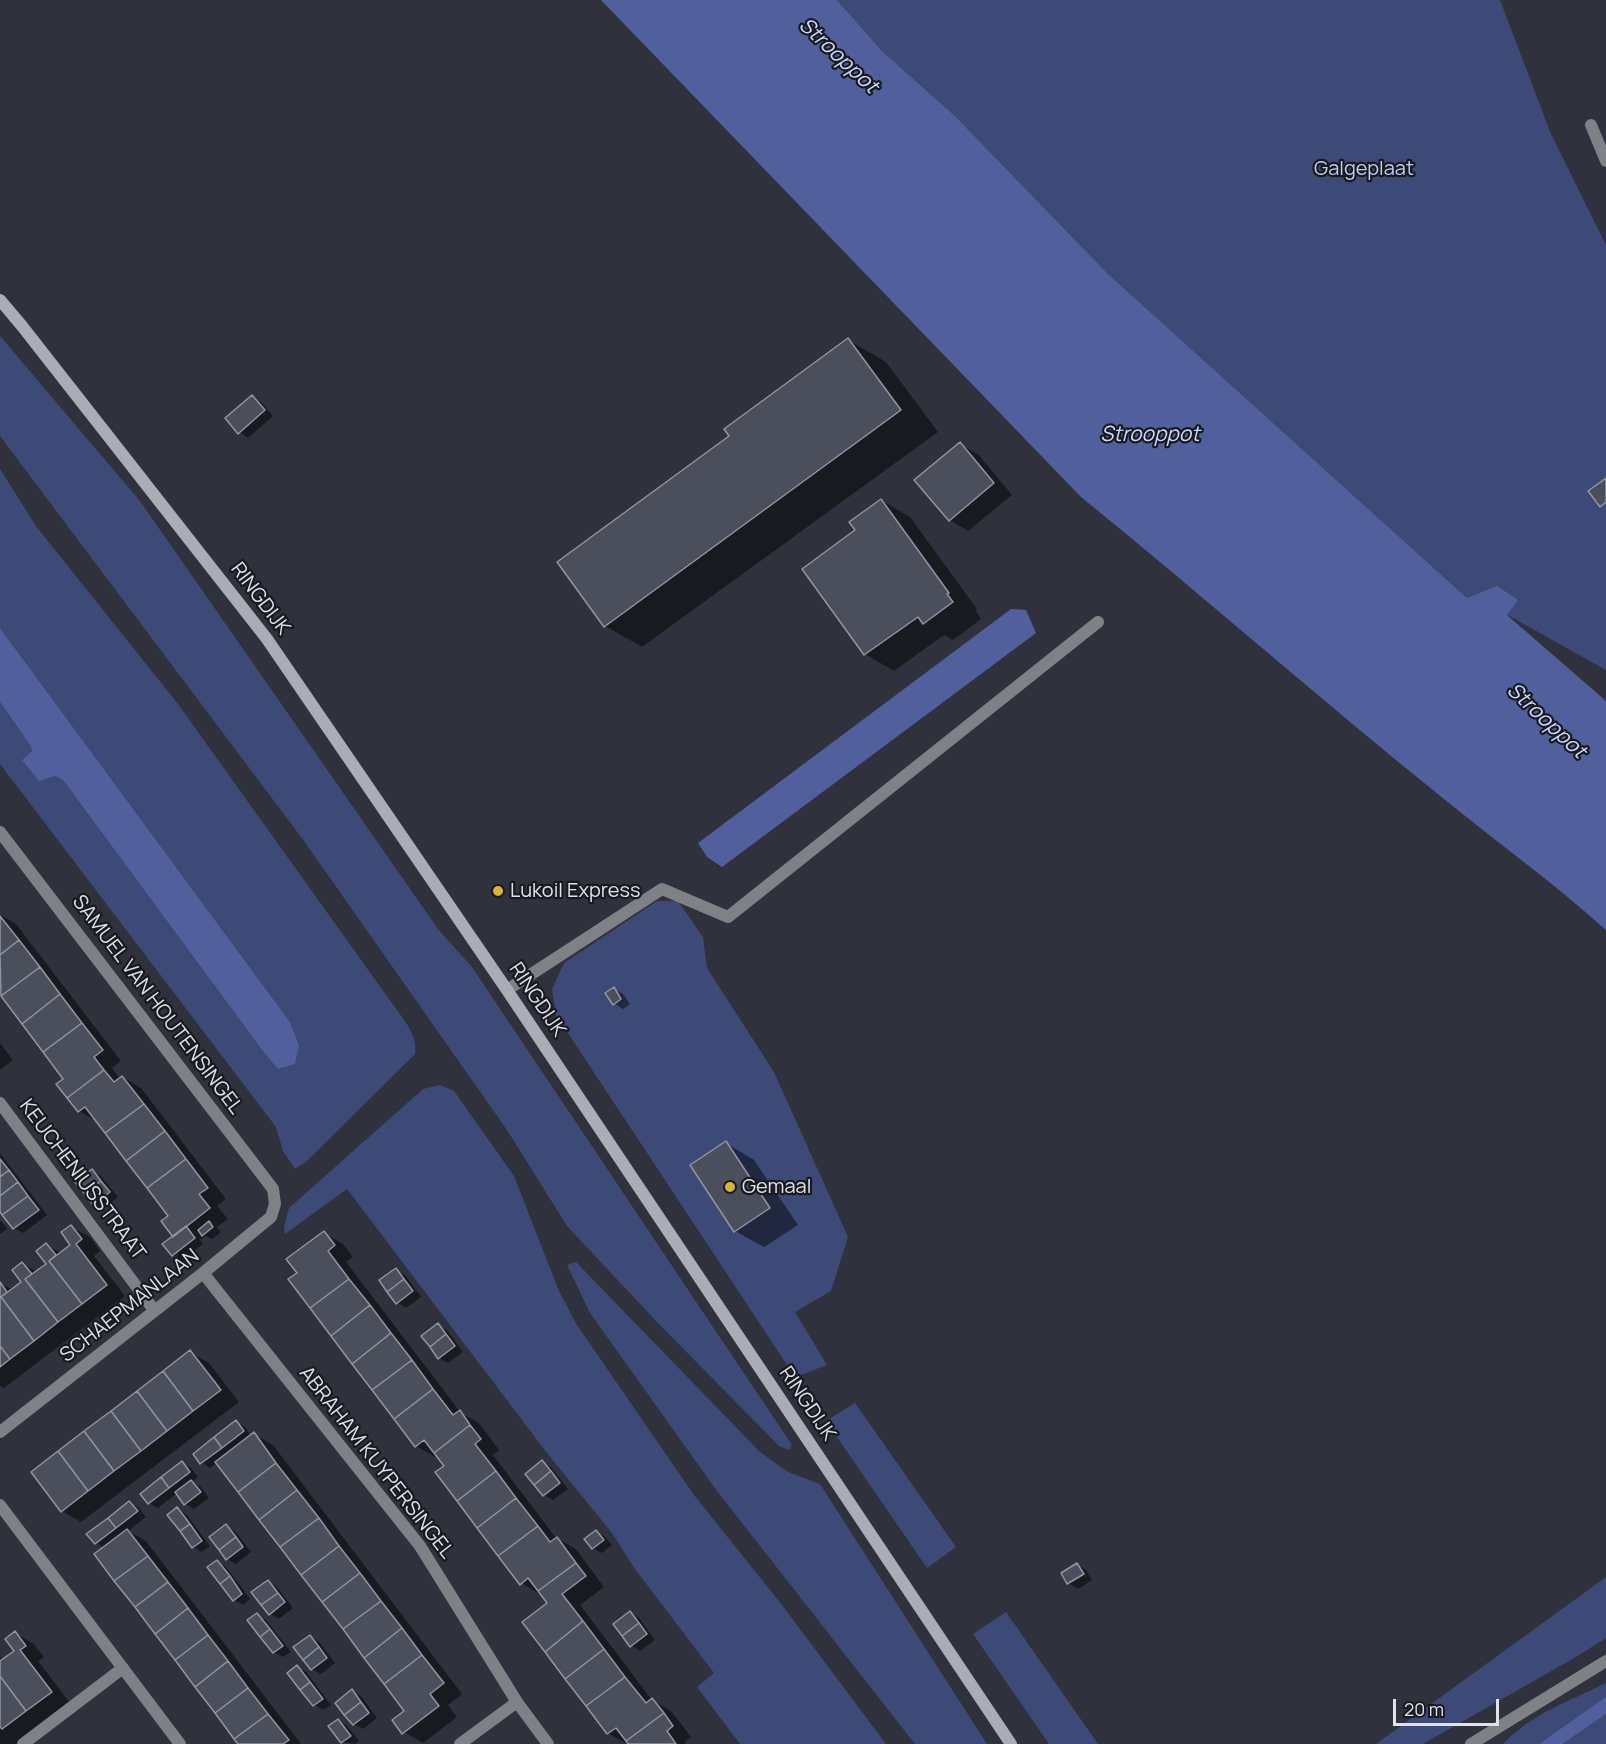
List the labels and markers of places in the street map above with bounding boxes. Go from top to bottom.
place label: Lukoil Express [510,879,640,903]
marker: Lukoil Express [491,884,505,898]
place label: Gemaal [742,1175,811,1199]
marker: Gemaal [723,1180,737,1194]

